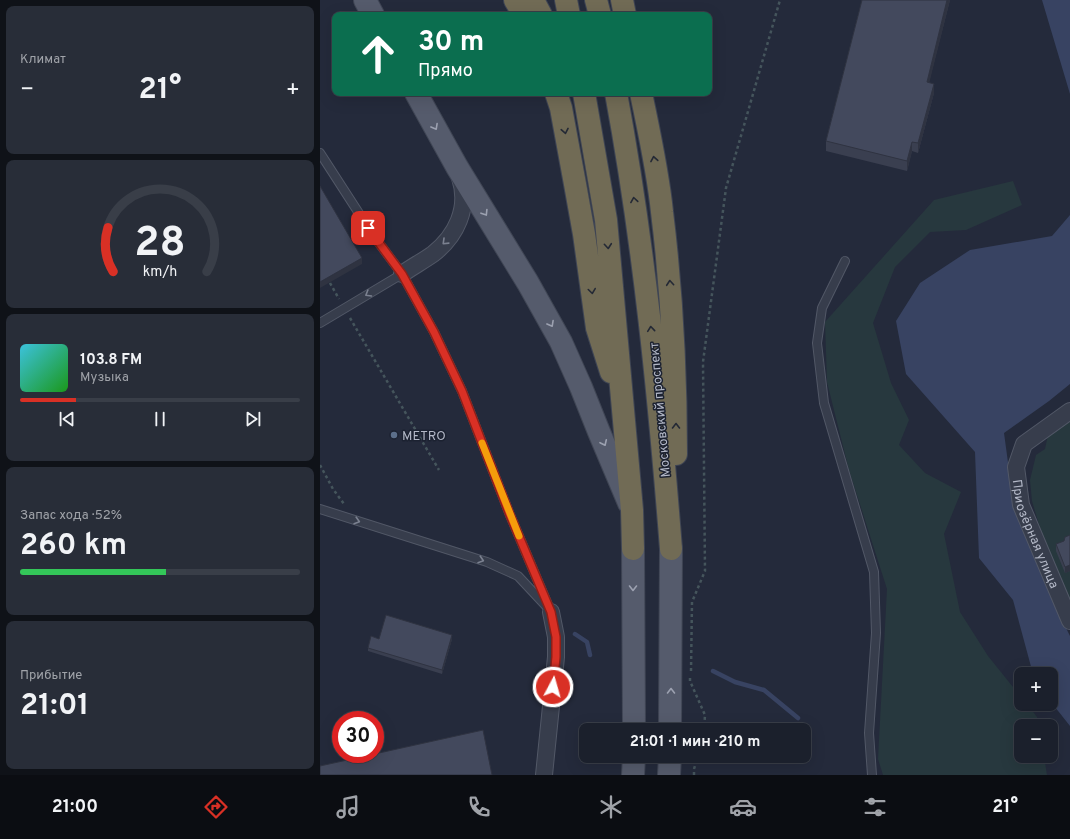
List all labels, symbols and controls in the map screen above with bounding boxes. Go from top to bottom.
text: 30 m [418,25,484,61]
icon: ahead [352,28,404,80]
text: Климат [20,52,66,68]
text: Прямо [418,60,473,83]
text: 21° [139,72,181,109]
text: − [20,77,34,104]
text: + [286,77,300,104]
one-way arrow [430,123,437,130]
one-way arrow [561,128,569,134]
one-way arrow [650,155,658,162]
one-way arrow [630,197,639,203]
one-way arrow [480,209,487,216]
pin [351,211,385,245]
text: 28 [134,217,186,270]
icon: arrive [357,217,379,239]
one-way arrow [442,237,450,245]
one-way arrow [604,243,613,249]
text: km/h [143,262,177,280]
one-way arrow [665,280,674,286]
one-way arrow [587,288,596,294]
one-way arrow [365,290,373,297]
one-way arrow [546,320,554,327]
one-way arrow [647,326,656,332]
street label: Московский проспект [647,341,675,478]
text: 103.8 FM [80,351,142,370]
text: Музыка [80,370,129,386]
icon: previous [56,408,78,430]
icon: pause [149,408,171,430]
icon: next [242,408,264,430]
one-way arrow [672,423,680,429]
place label: METRO [402,429,446,445]
marker: METRO [389,430,399,440]
one-way arrow [599,438,607,446]
street label: Приозёрная улица [1008,478,1061,591]
text: Запас хода · 52% [20,508,122,524]
one-way arrow [354,516,361,525]
text: 260 km [20,528,127,565]
one-way arrow [477,555,484,564]
one-way arrow [629,585,637,591]
position arrow [532,666,574,708]
map controls [1014,667,1058,763]
button: + [1014,667,1058,711]
text: Прибытие [20,668,82,684]
text: 21:01 [20,688,89,725]
one-way arrow [667,688,675,694]
speed limit sign: 30 [332,711,384,763]
button: − [1014,719,1058,763]
text: 21:01 · 1 мин · 210 m [630,733,760,752]
icon: directions [202,793,230,821]
icon: music [334,793,362,821]
icon: phone [465,793,493,821]
icon: climate [597,793,625,821]
icon: car [729,793,757,821]
icon: filters [861,793,889,821]
text: 21:00 [52,796,98,819]
text: 21° [992,796,1018,819]

